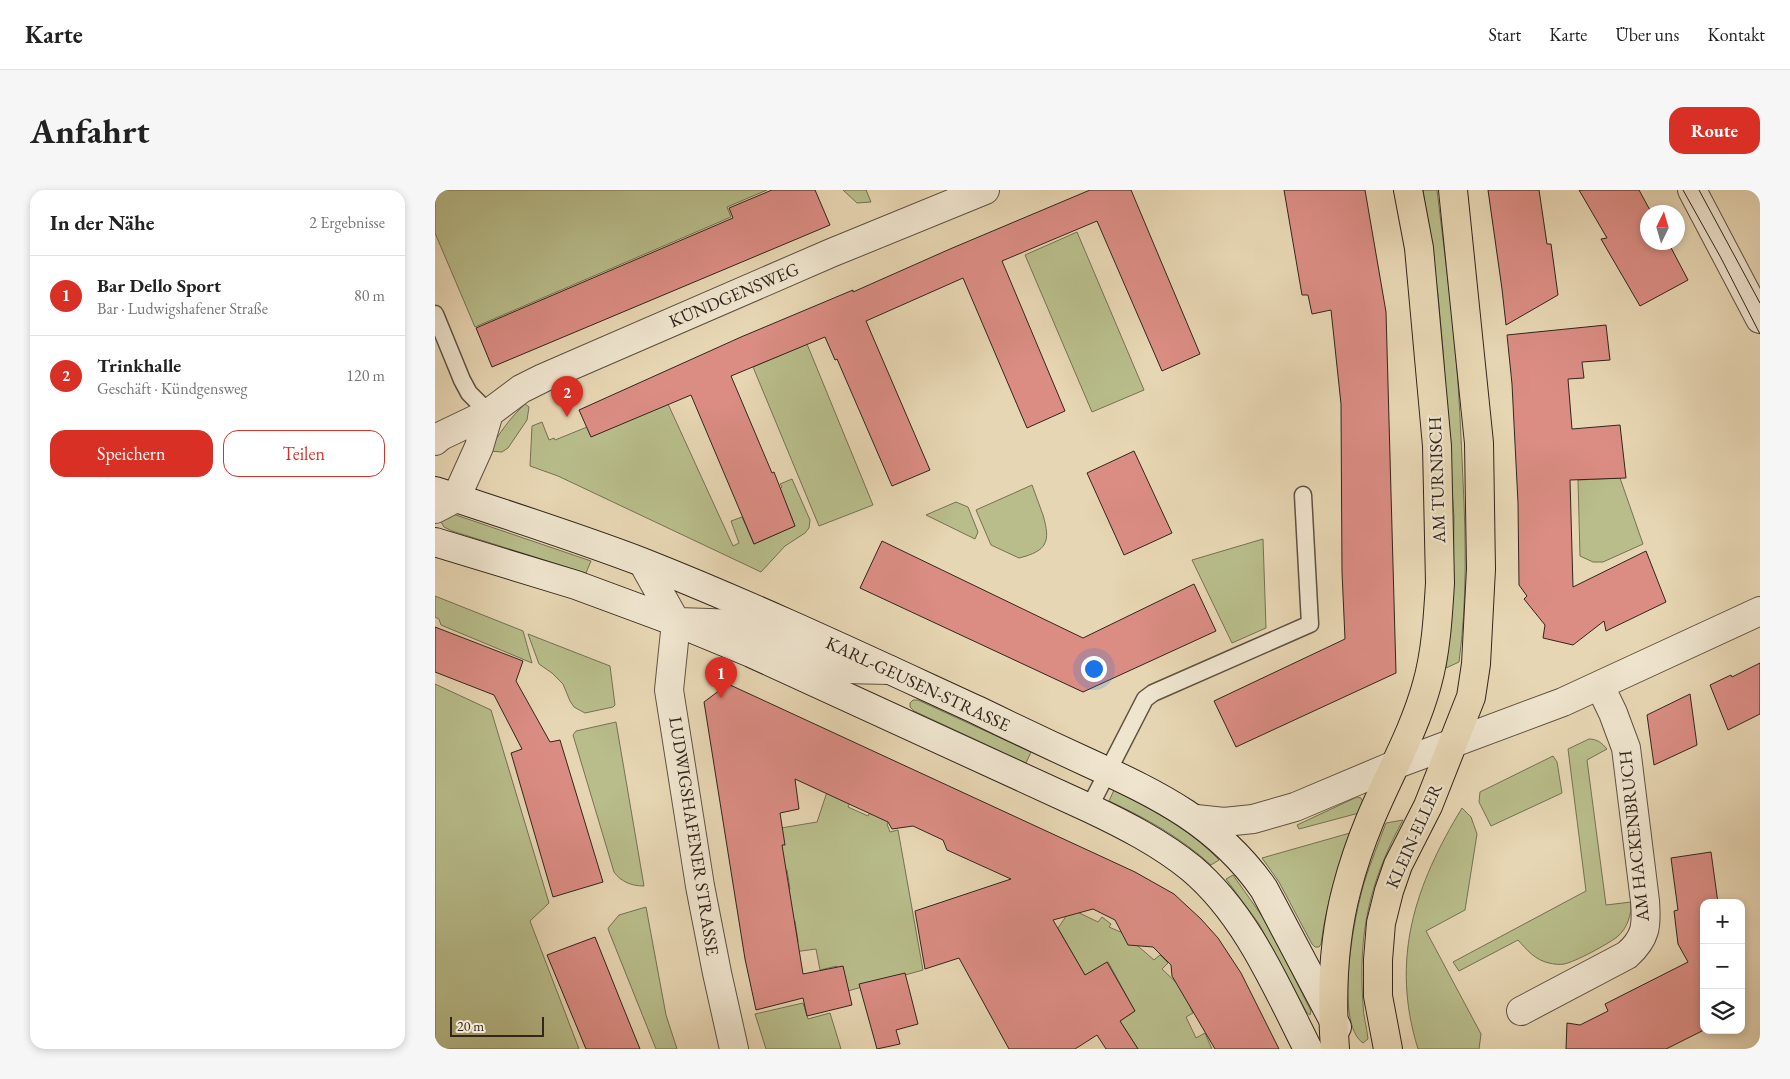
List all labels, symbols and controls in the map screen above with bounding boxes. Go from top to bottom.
text: Karte [25,19,83,50]
text: Start [1488,23,1521,46]
text: Karte [1549,23,1587,46]
text: Über uns [1615,23,1679,46]
text: Kontakt [1707,23,1765,46]
button: Route [1669,107,1760,154]
text: Anfahrt [30,108,150,153]
north arrow [1640,205,1685,250]
text: In der Nähe [50,209,155,236]
text: 2 Ergebnisse [309,212,385,233]
street label: KÜNDGENSWEG [665,257,802,332]
text: Bar Dello Sport [97,273,221,298]
text: 1 [62,285,70,306]
text: 80 m [354,285,385,306]
text: Bar · Ludwigshafener Straße [97,298,268,319]
text: Trinkhalle [97,353,181,378]
text: 2 [62,365,70,386]
text: 120 m [346,365,385,386]
pin: 2 [551,376,583,417]
text: Geschäft · Kündgensweg [97,378,247,399]
street label: AM TURNISCH [1423,416,1450,545]
button: Speichern [50,430,213,477]
button: Teilen [223,430,385,477]
street label: KARL-GEUSEN-STRASSE [822,631,1014,736]
your location [1081,656,1107,682]
pin: 1 [705,657,737,698]
street label: LUDWIGSHAFENER STRASSE [664,715,725,957]
street label: AM HACKENBRUCH [1613,749,1654,924]
street label: KLEIN-ELLER [1380,780,1447,892]
map controls [1700,899,1745,1034]
button: + [1700,899,1745,944]
button: − [1700,944,1745,989]
button: layers [1700,989,1745,1034]
scale bar [450,1014,544,1037]
text: 20 m [457,1017,484,1035]

